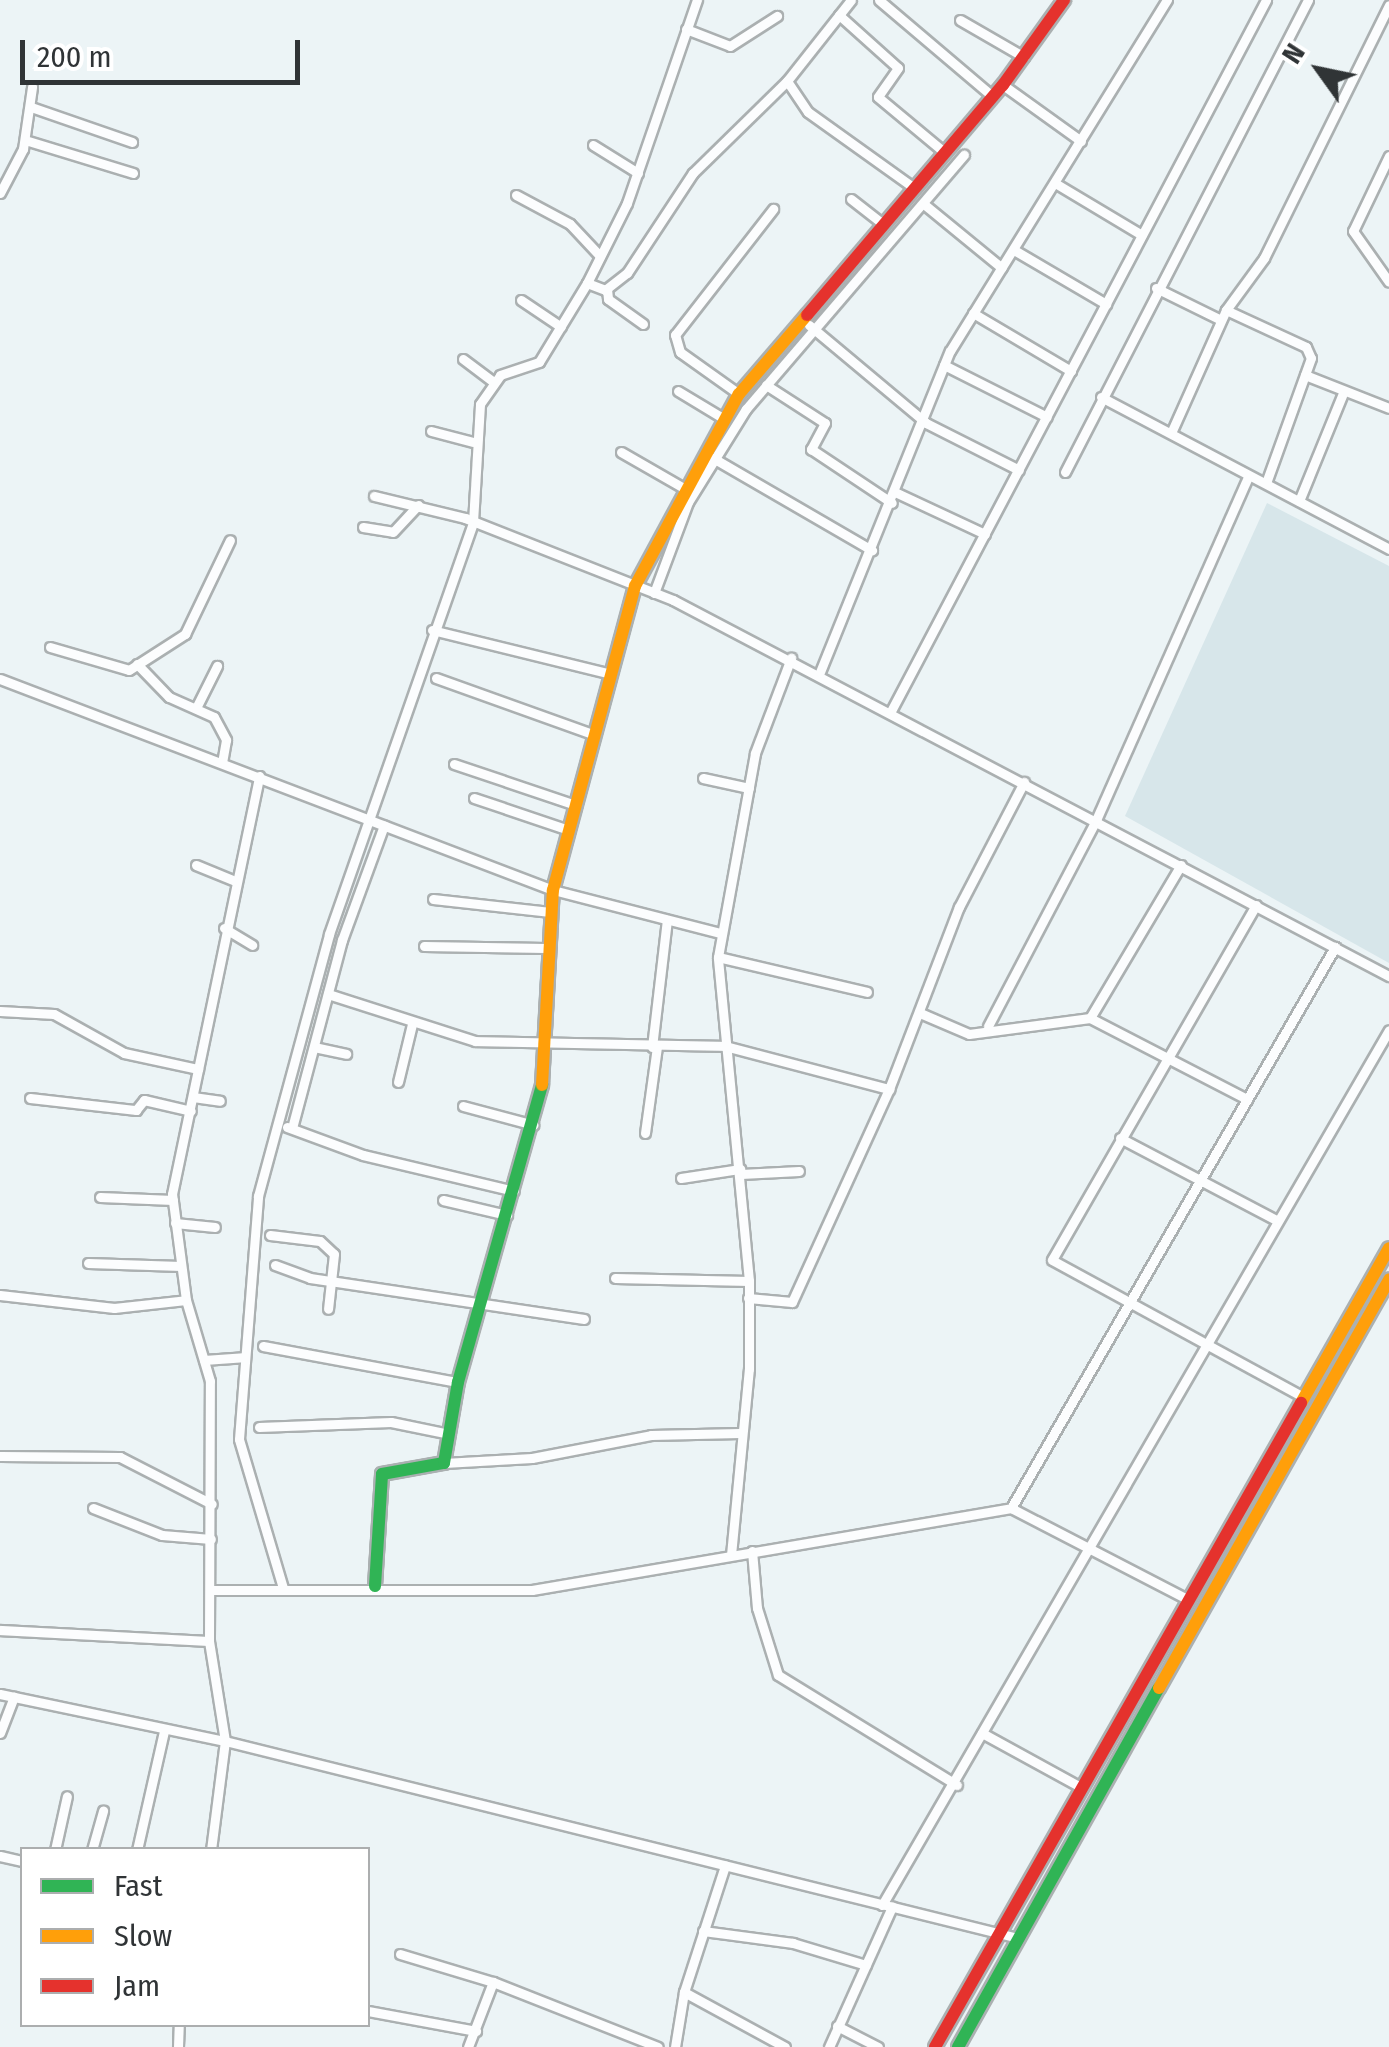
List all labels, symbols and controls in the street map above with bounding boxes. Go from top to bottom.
scale bar [25,20,305,82]
north arrow [1269,20,1369,120]
text: N [1275,37,1312,69]
text: 200 m [37,39,112,75]
legend [20,1847,370,2027]
text: Fast [114,1868,162,1904]
text: Slow [114,1918,172,1954]
text: Jam [114,1968,160,2004]

